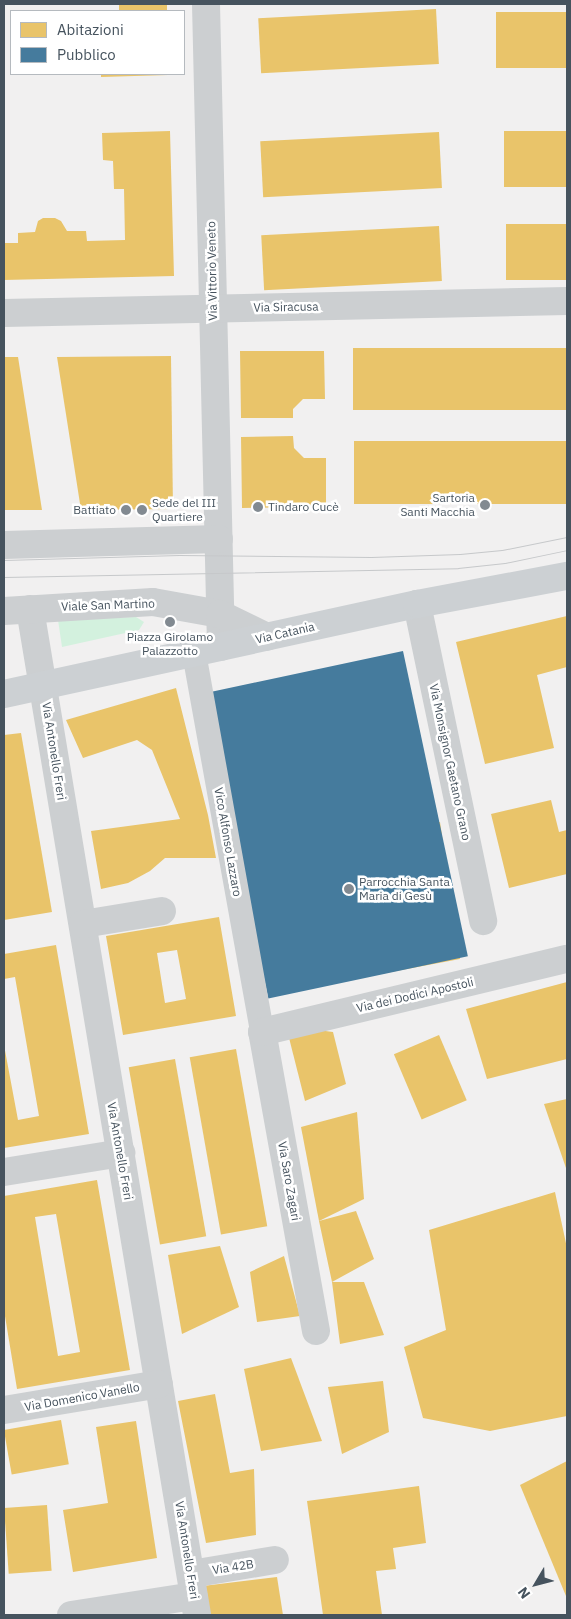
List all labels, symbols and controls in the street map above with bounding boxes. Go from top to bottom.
legend [10,10,185,75]
text: Abitazioni [57,20,124,39]
text: Pubblico [57,45,116,64]
street label: Via Vittorio Veneto [204,221,220,321]
street label: Via Siracusa [253,299,319,315]
place label: Sartoria Santi Macchia [400,491,475,519]
place label: Sede del III Quartiere [152,496,216,524]
marker: Sartoria Santi Macchia [479,499,491,511]
place label: Tindaro Cucè [268,500,339,514]
marker: Tindaro Cucè [252,501,264,513]
place label: Battiato [73,503,116,517]
marker: Battiato [120,504,132,516]
marker: Sede del III Quartiere [136,504,148,516]
street label: Viale San Martino [61,596,155,614]
marker: Piazza Girolamo Palazzotto [164,616,176,628]
street label: Via Catania [254,619,316,647]
place label: Piazza Girolamo Palazzotto [127,630,213,658]
street label: Via Monsignor Gaetano Grano [426,682,474,842]
street label: Via Antonello Freri [39,701,69,801]
street label: Vico Alfonso Lazzaro [211,786,245,898]
place label: Parrocchia Santa Maria di Gesù [359,875,450,903]
marker: Parrocchia Santa Maria di Gesù [343,883,355,895]
street label: Via dei Dodici Apostoli [355,975,475,1015]
street label: Via Antonello Freri [104,1101,136,1201]
street label: Via Saro Zagari [275,1140,303,1222]
street label: Via Domenico Vanello [23,1380,141,1414]
street label: Via Antonello Freri [172,1500,202,1600]
street label: Via 42B [211,1557,255,1577]
north arrow [511,1559,561,1609]
text: N [514,1584,534,1602]

